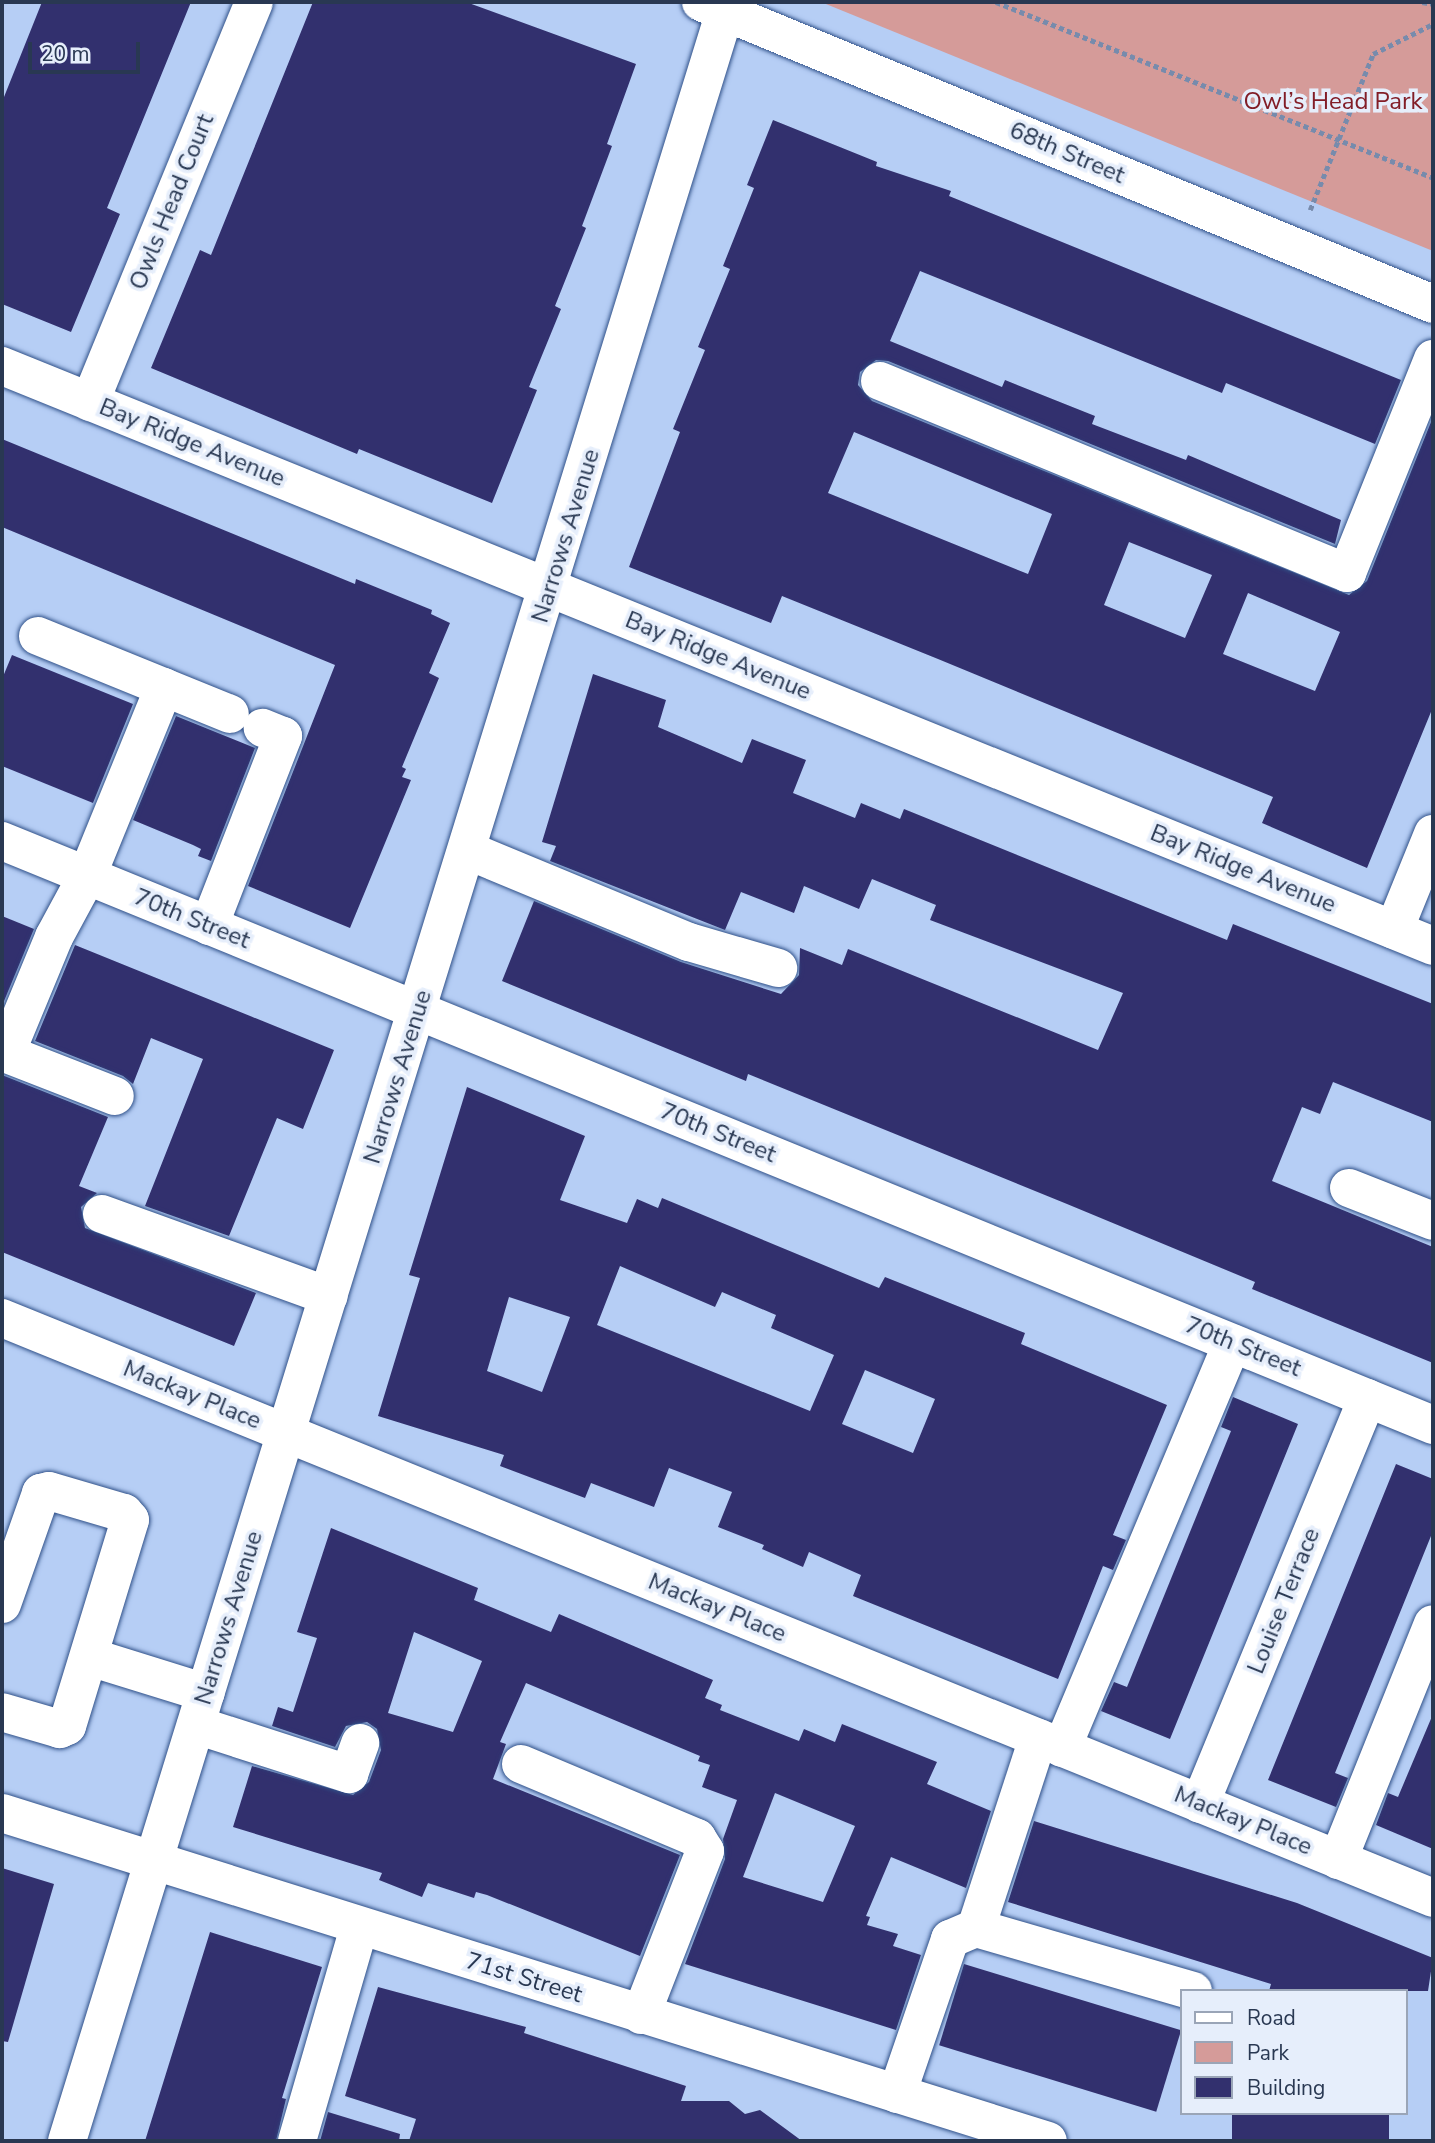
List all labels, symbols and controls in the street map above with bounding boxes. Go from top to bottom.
scale bar [32,28,144,72]
text: 20 m [41,40,90,68]
park label: Owl’s Head Park [1243,88,1423,116]
street label: Owls Head Court [124,110,220,294]
street label: 68th Street [1005,116,1129,190]
street label: Bay Ridge Avenue [95,393,289,493]
street label: Narrows Avenue [526,446,606,626]
street label: Bay Ridge Avenue [621,606,815,706]
street label: Bay Ridge Avenue [1146,819,1340,919]
street label: 70th Street [130,883,254,955]
street label: Narrows Avenue [358,987,438,1167]
street label: 70th Street [656,1097,780,1169]
street label: 70th Street [1181,1311,1305,1383]
street label: Mackay Place [119,1354,265,1436]
street label: Louise Terrace [1242,1524,1326,1678]
street label: Narrows Avenue [189,1528,269,1708]
street label: Mackay Place [644,1567,790,1649]
street label: Mackay Place [1170,1780,1316,1862]
street label: 71st Street [462,1947,586,2009]
legend [1180,1989,1407,2115]
text: Road [1247,2004,1296,2032]
text: Park [1247,2039,1289,2067]
text: Building [1247,2074,1325,2102]

